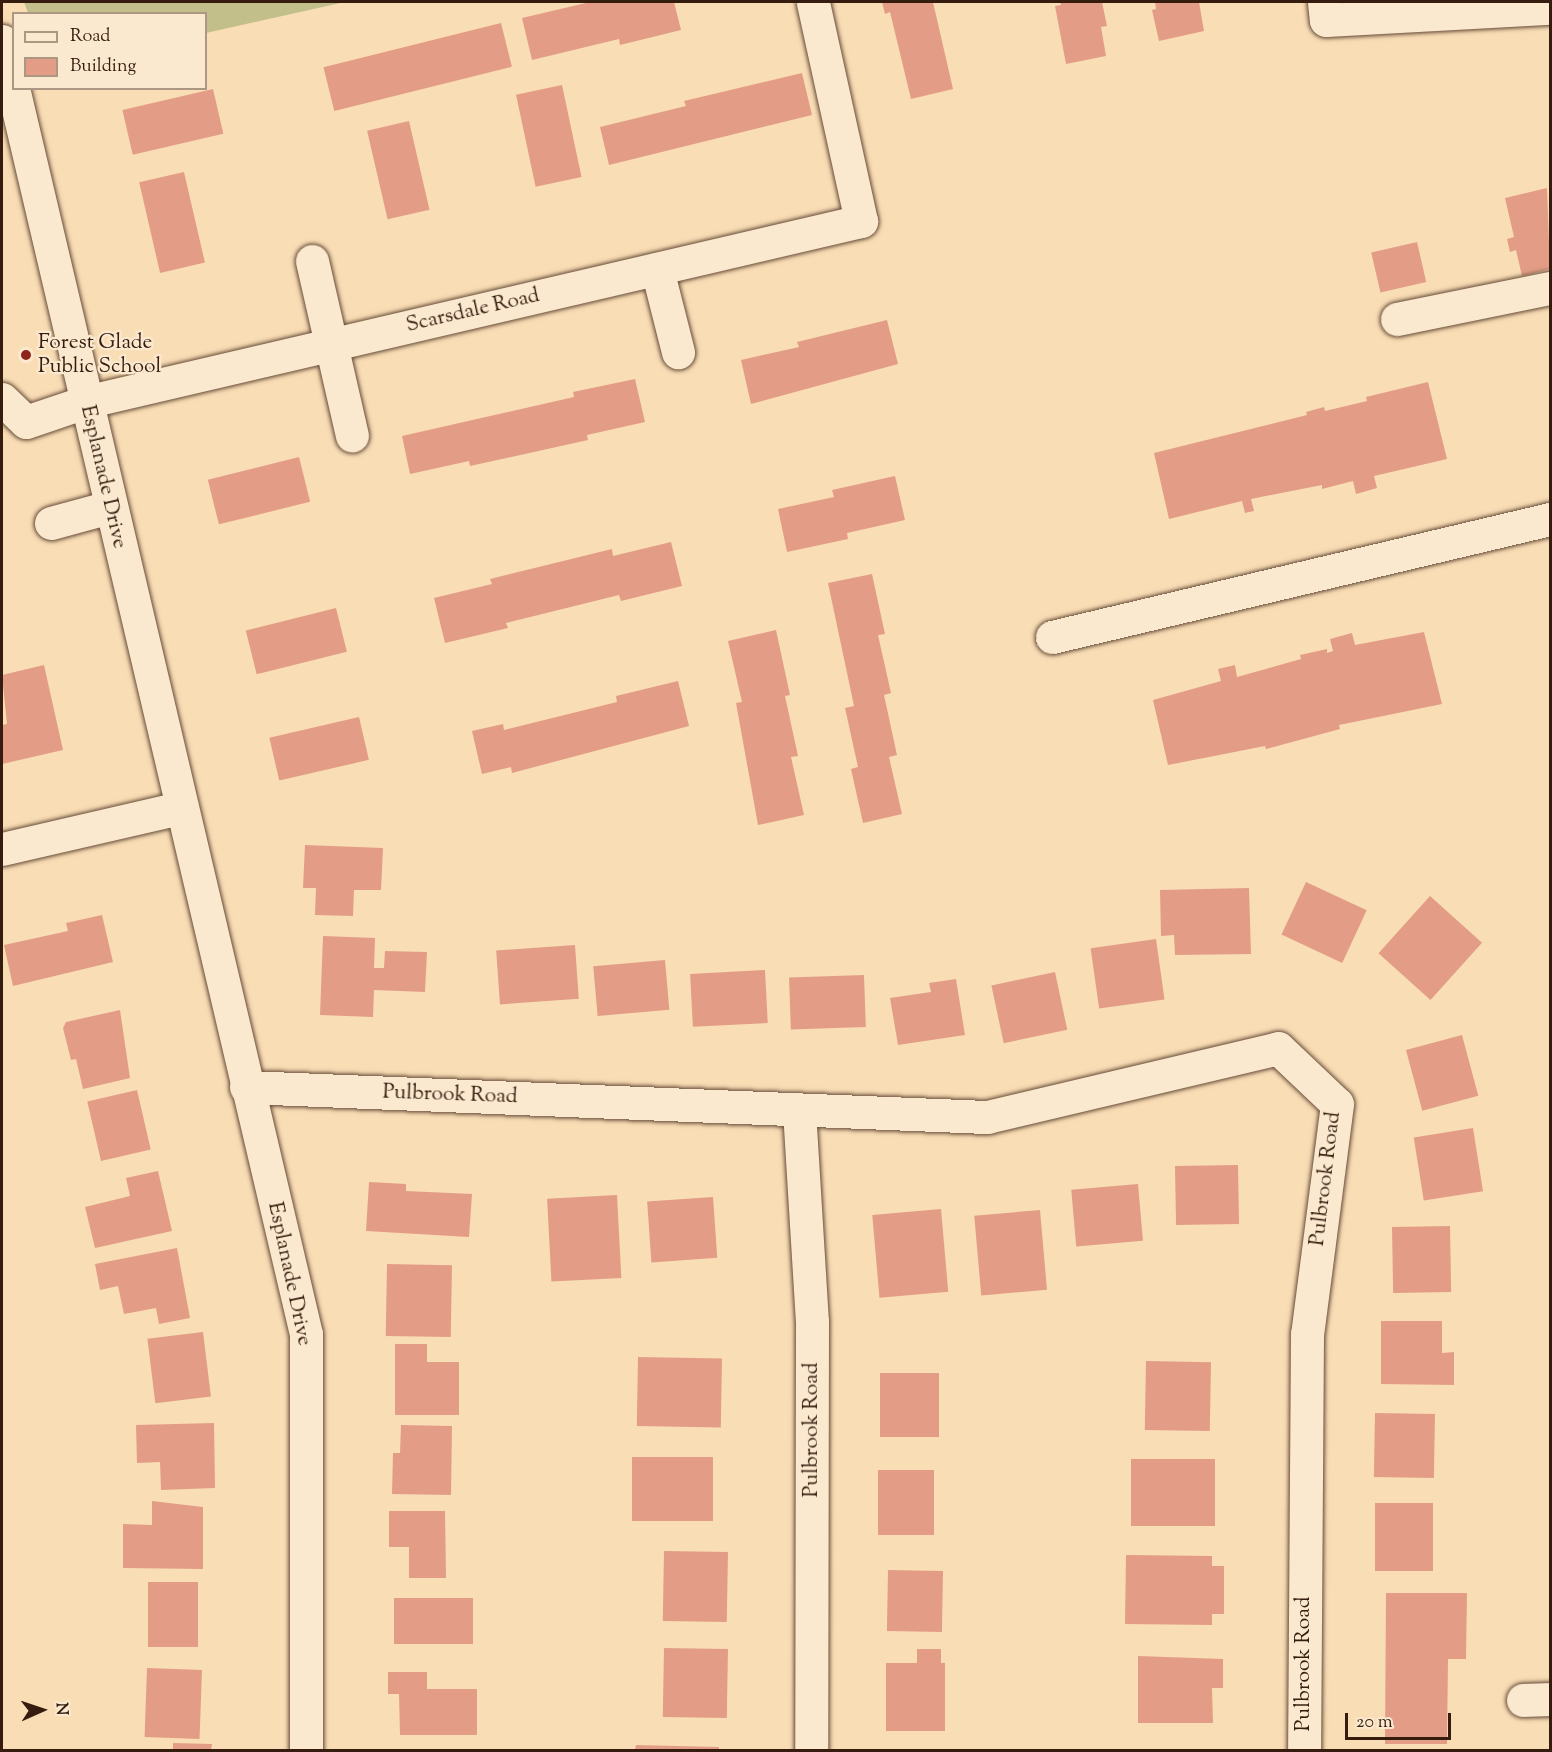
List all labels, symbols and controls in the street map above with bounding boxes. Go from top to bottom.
legend [12,12,207,90]
text: Road [70,24,110,50]
text: Building [70,54,136,80]
street label: Scarsdale Road [404,283,542,339]
place label: Forest Glade Public School [38,330,161,380]
marker: Forest Glade Public School [19,348,33,362]
street label: Esplanade Drive [74,403,132,551]
street label: Pulbrook Road [382,1080,518,1110]
street label: Pulbrook Road [1305,1110,1347,1248]
street label: Esplanade Drive [261,1200,317,1348]
street label: Pulbrook Road [799,1362,825,1498]
street label: Pulbrook Road [1291,1596,1317,1732]
north arrow [12,1680,72,1740]
scale bar [1348,1701,1454,1739]
text: N [49,1702,72,1716]
text: 20 m [1356,1710,1393,1736]

